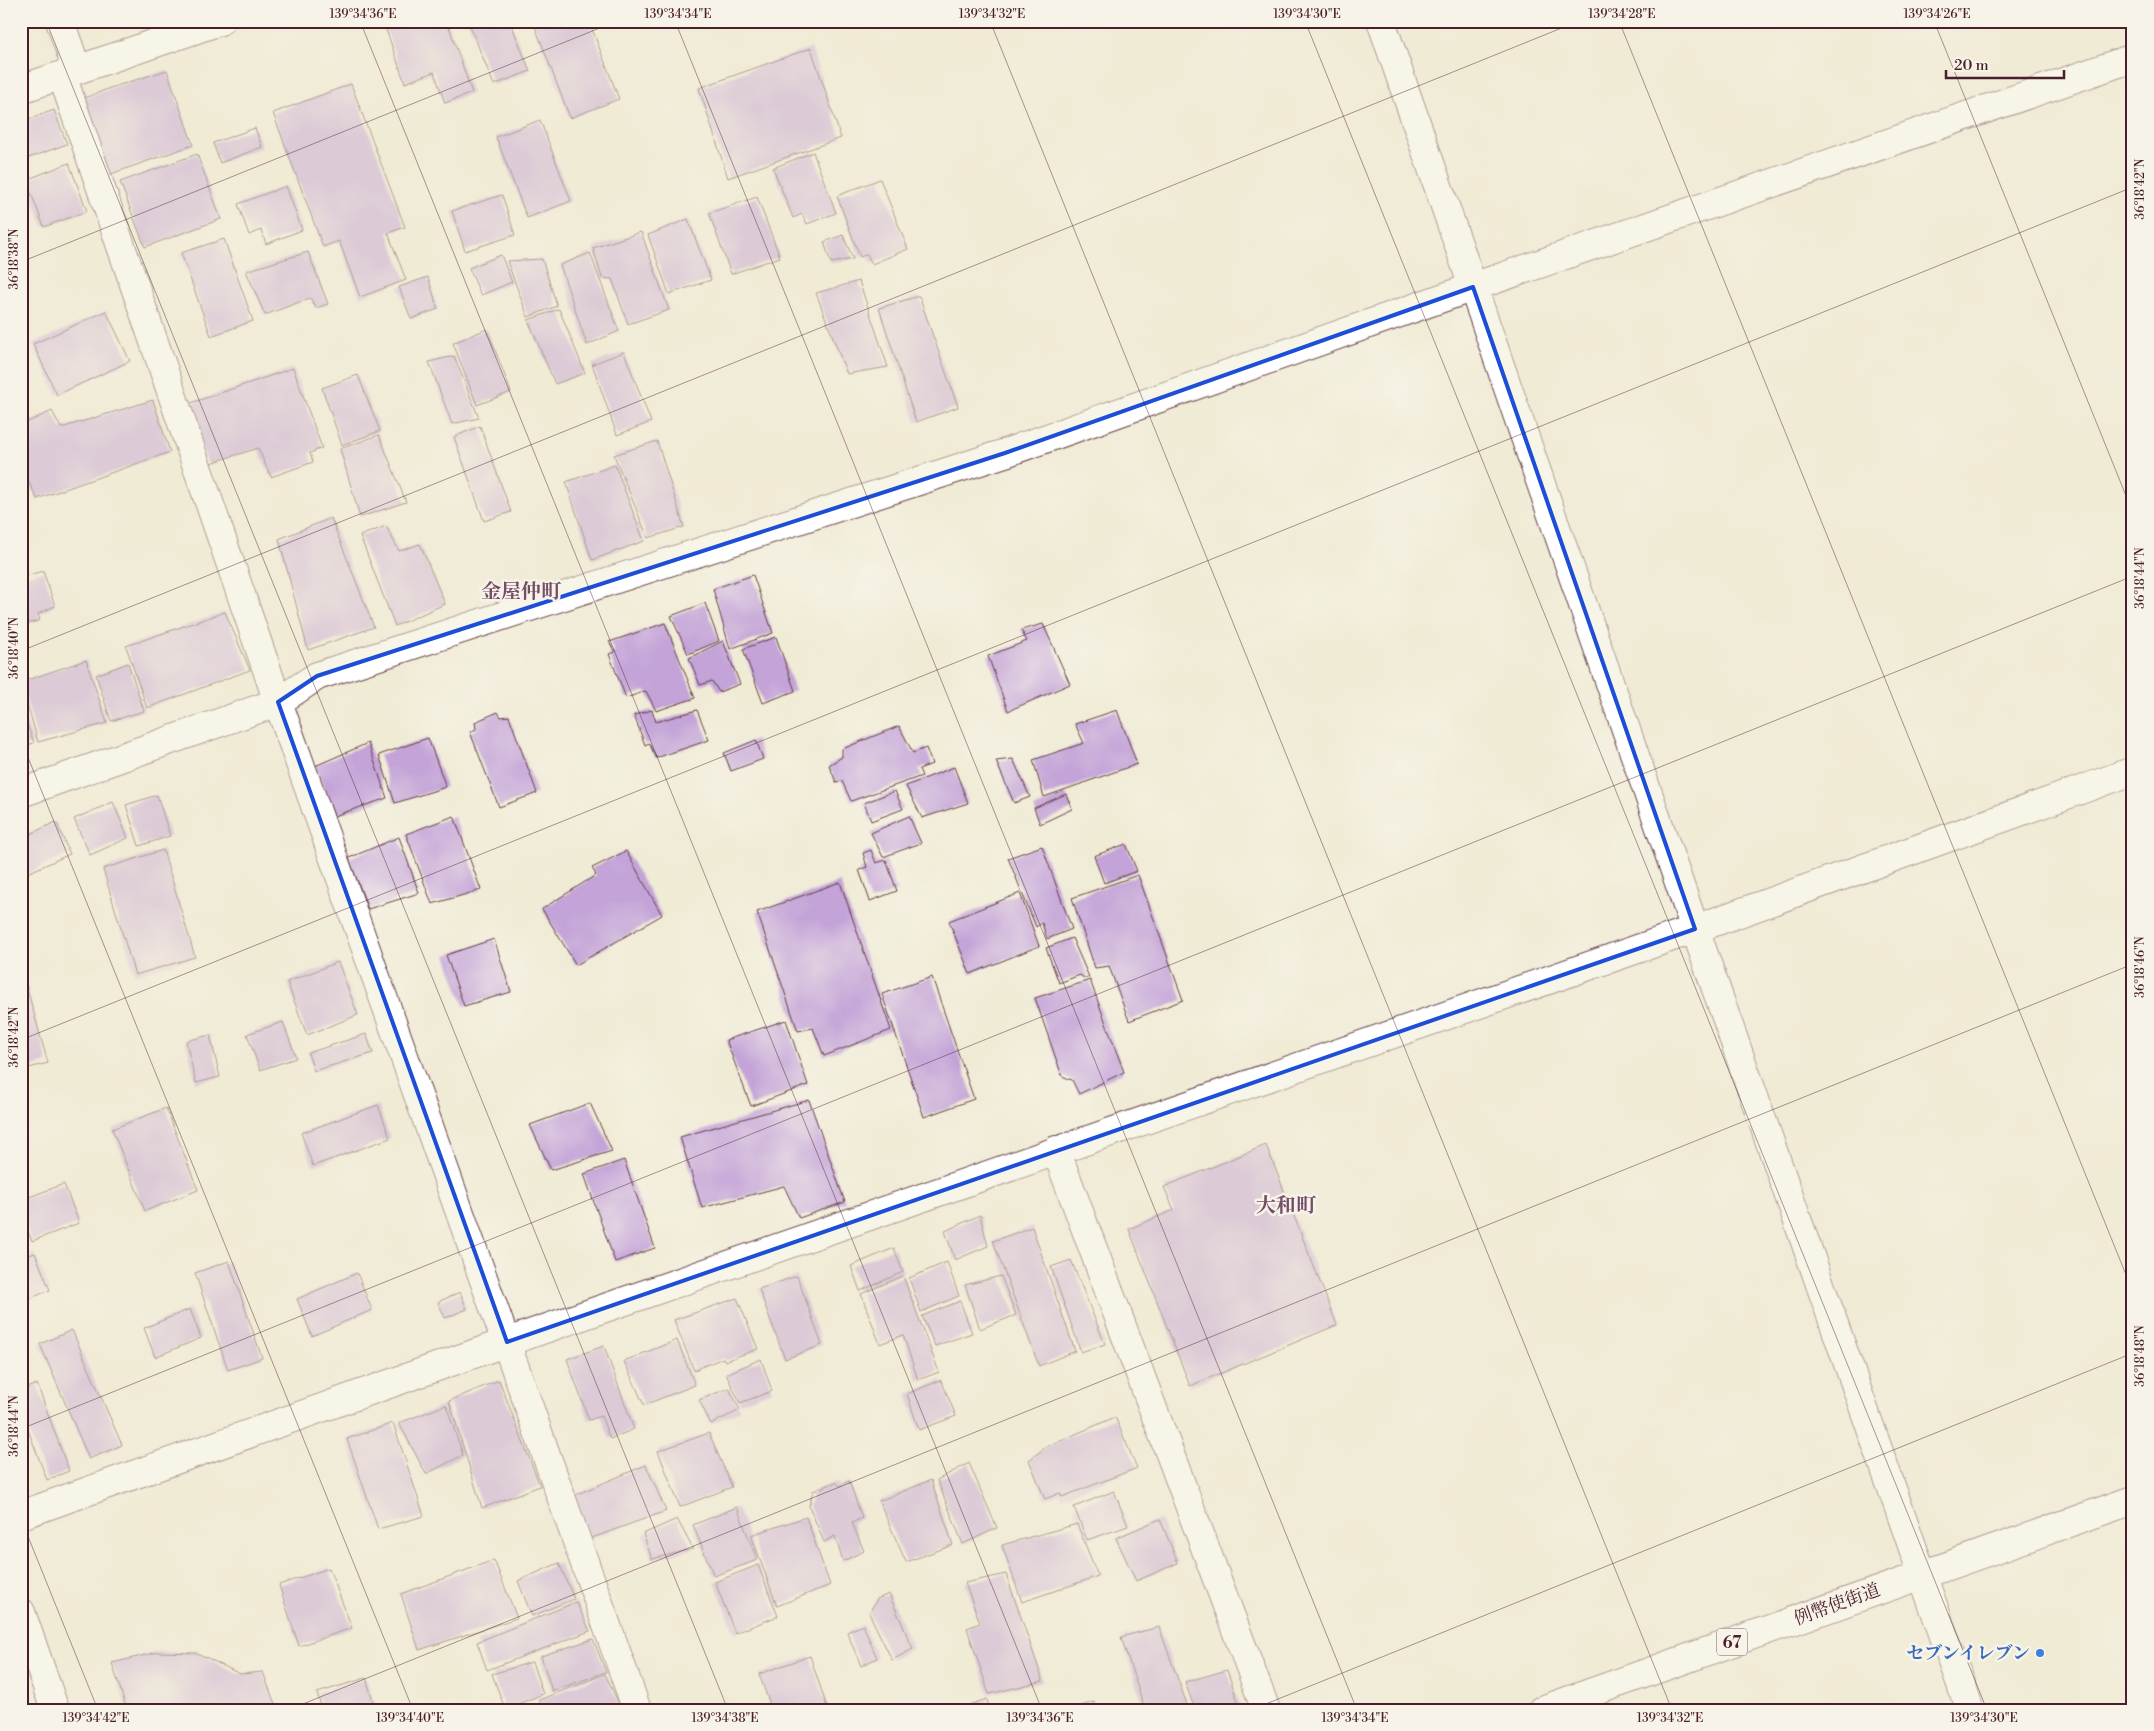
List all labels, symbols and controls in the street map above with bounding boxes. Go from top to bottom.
text: 139°34'36"E [330,7,397,22]
text: 139°34'34"E [644,7,712,22]
text: 139°34'32"E [959,7,1025,22]
text: 139°34'30"E [1273,7,1341,22]
text: 139°34'28"E [1588,7,1656,22]
text: 139°34'26"E [1903,7,1971,22]
scale bar [1946,48,2064,80]
text: 20 m [1954,56,1989,75]
text: 36°18'42"N [2133,158,2148,219]
text: 36°18'38"N [7,228,22,289]
text: 36°18'44"N [2133,547,2148,609]
district label: 金屋仲町 [481,580,562,605]
text: 36°18'40"N [7,617,22,679]
text: 36°18'46"N [2133,936,2148,998]
text: 36°18'42"N [7,1006,22,1067]
district label: 大和町 [1256,1194,1317,1219]
text: 36°18'48"N [2133,1325,2148,1387]
text: 36°18'44"N [7,1395,22,1457]
street label: 例幣使街道 [1791,1578,1883,1631]
road number: 67 [1717,1628,1747,1655]
place label: セブンイレブン [1906,1642,2030,1665]
marker: セブンイレブン [2034,1647,2046,1659]
text: 139°34'42"E [62,1711,130,1726]
text: 139°34'40"E [376,1711,444,1726]
text: 139°34'38"E [691,1711,759,1726]
text: 139°34'36"E [1007,1711,1074,1726]
text: 139°34'34"E [1321,1711,1389,1726]
text: 139°34'32"E [1637,1711,1703,1726]
text: 139°34'30"E [1950,1711,2018,1726]

